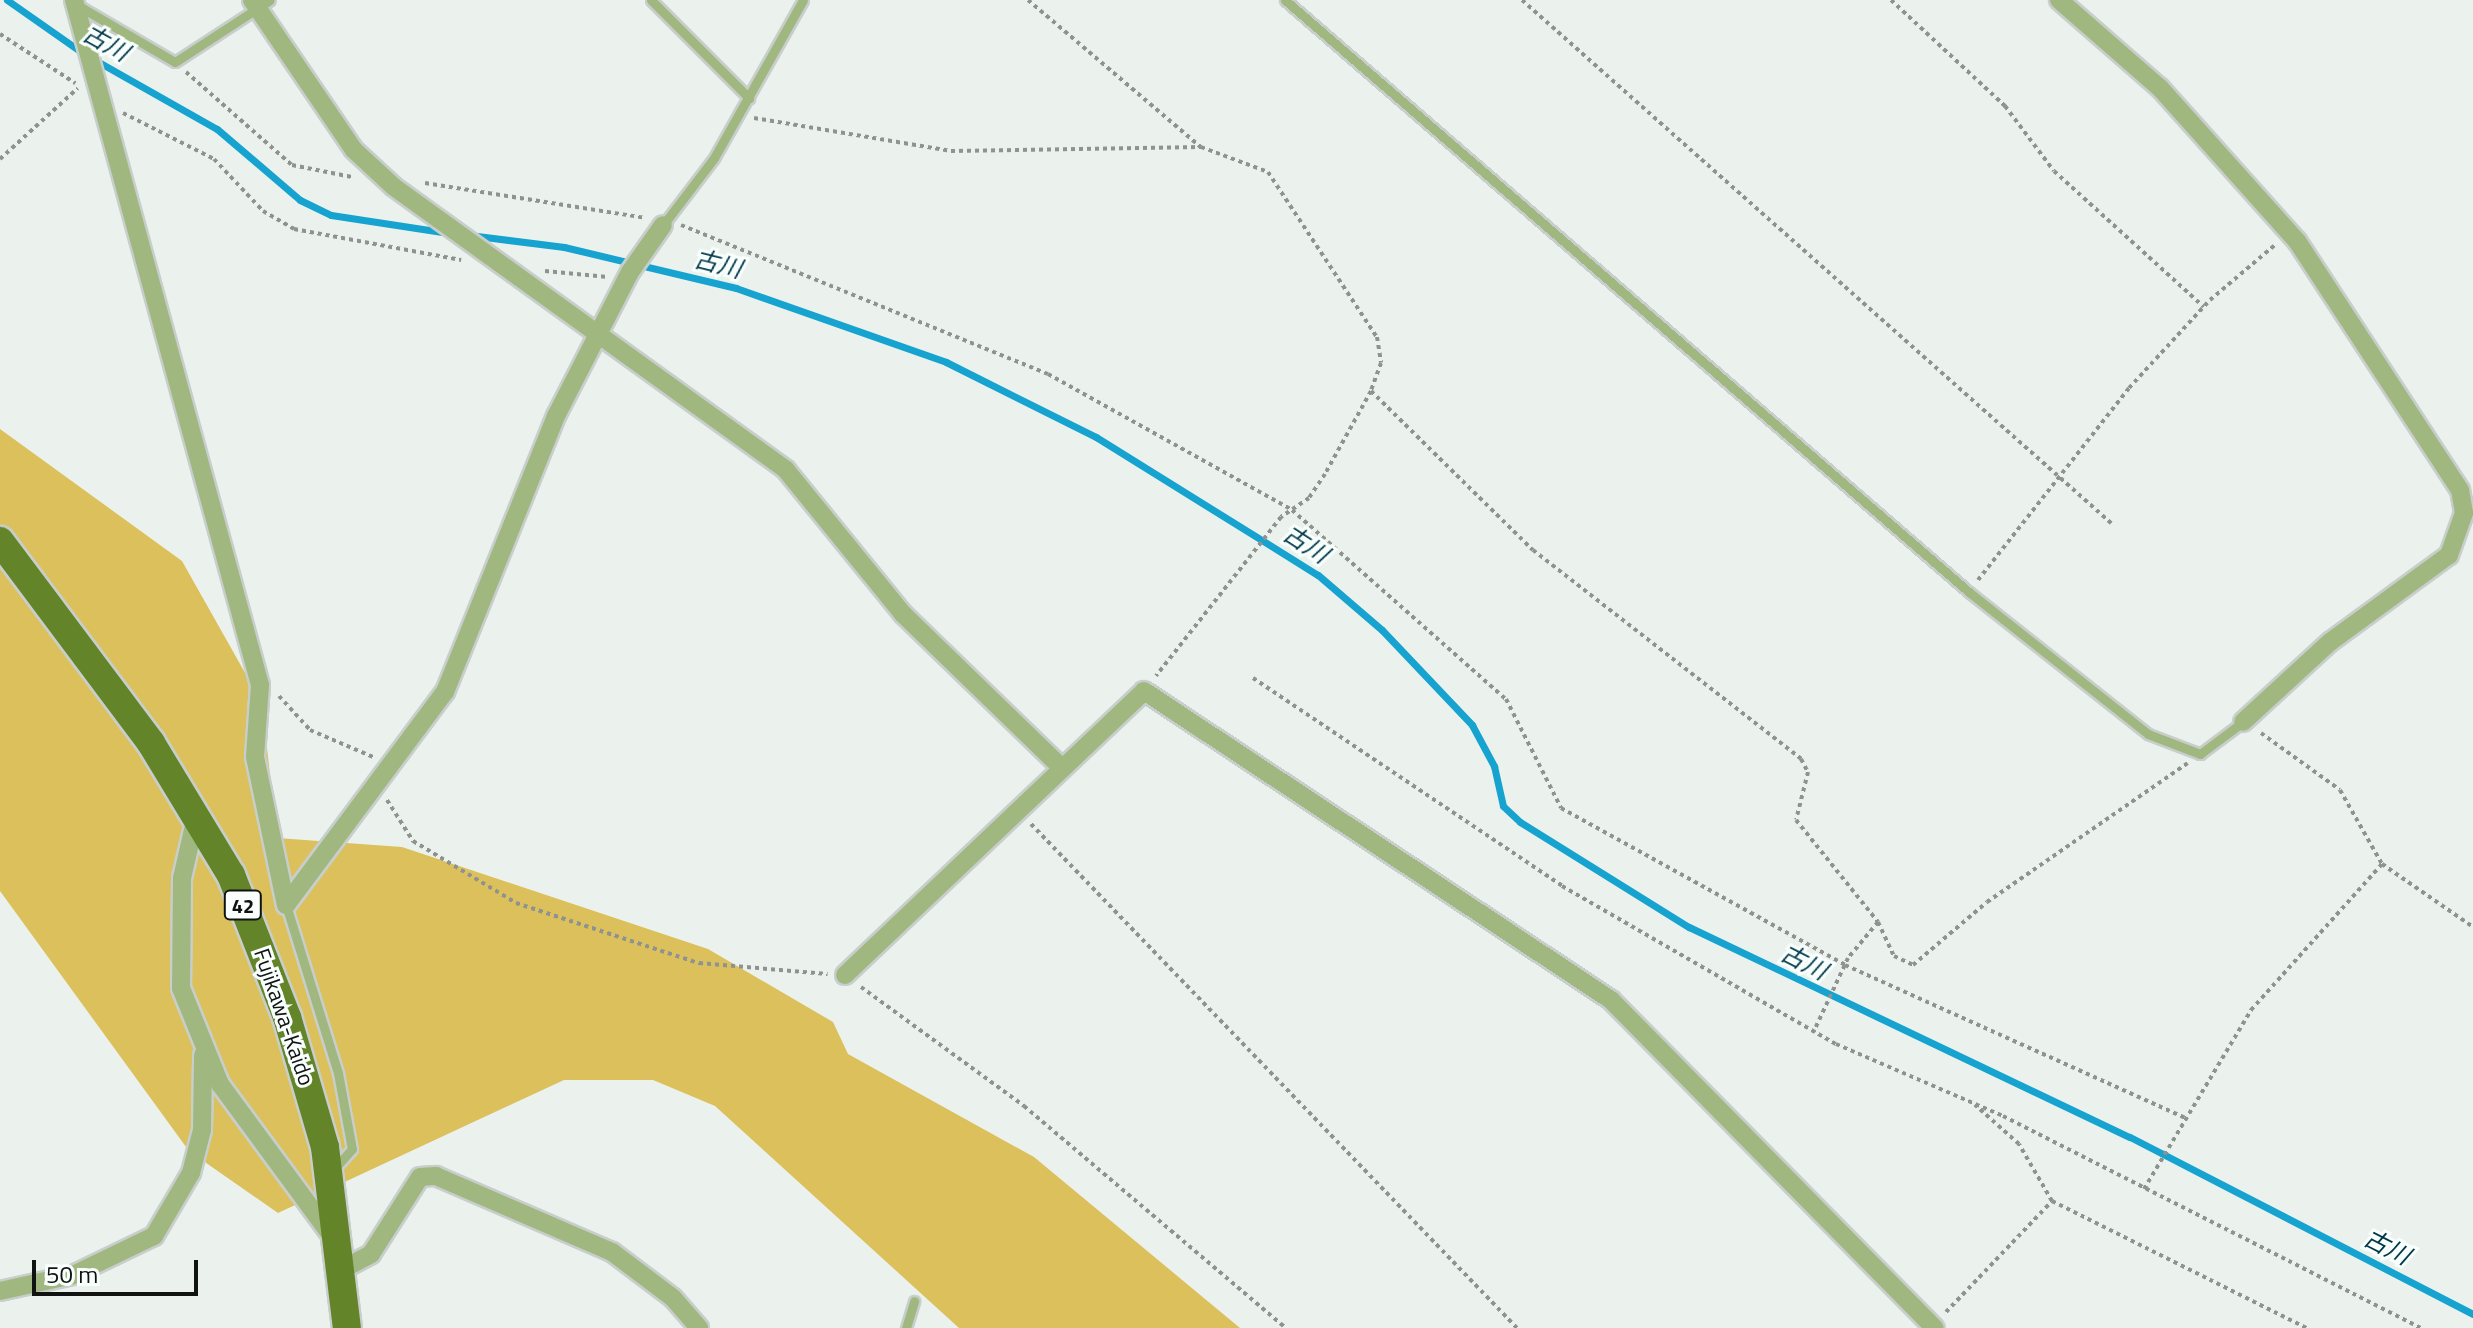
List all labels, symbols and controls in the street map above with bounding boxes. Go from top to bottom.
water label: 古川 [78,19,134,67]
water label: 古川 [691,244,745,284]
water label: 古川 [1278,519,1334,569]
road number: 42 [223,889,263,921]
water label: 古川 [1776,938,1832,986]
street label: Fujikawa-Kaido [248,945,320,1089]
water label: 古川 [2359,1223,2415,1271]
scale bar [36,1244,202,1294]
text: 50 m [46,1256,98,1292]

